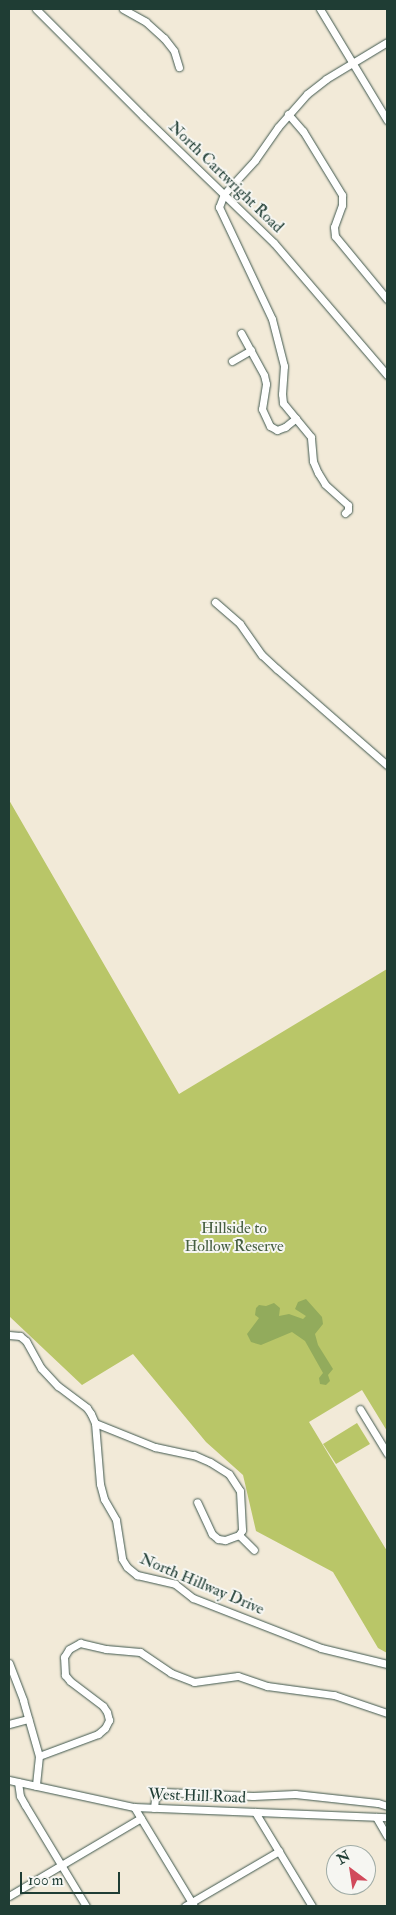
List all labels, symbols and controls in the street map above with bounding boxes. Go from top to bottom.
street label: North Cartwright Road [165,117,287,237]
park label: Hillside to Hollow Reserve [184,1218,284,1256]
street label: North Hillway Drive [137,1549,267,1619]
street label: West Hill Road [148,1785,246,1807]
north arrow [326,1845,376,1895]
text: N [334,1847,353,1868]
scale bar [22,1862,122,1894]
text: 100 m [28,1871,63,1890]

